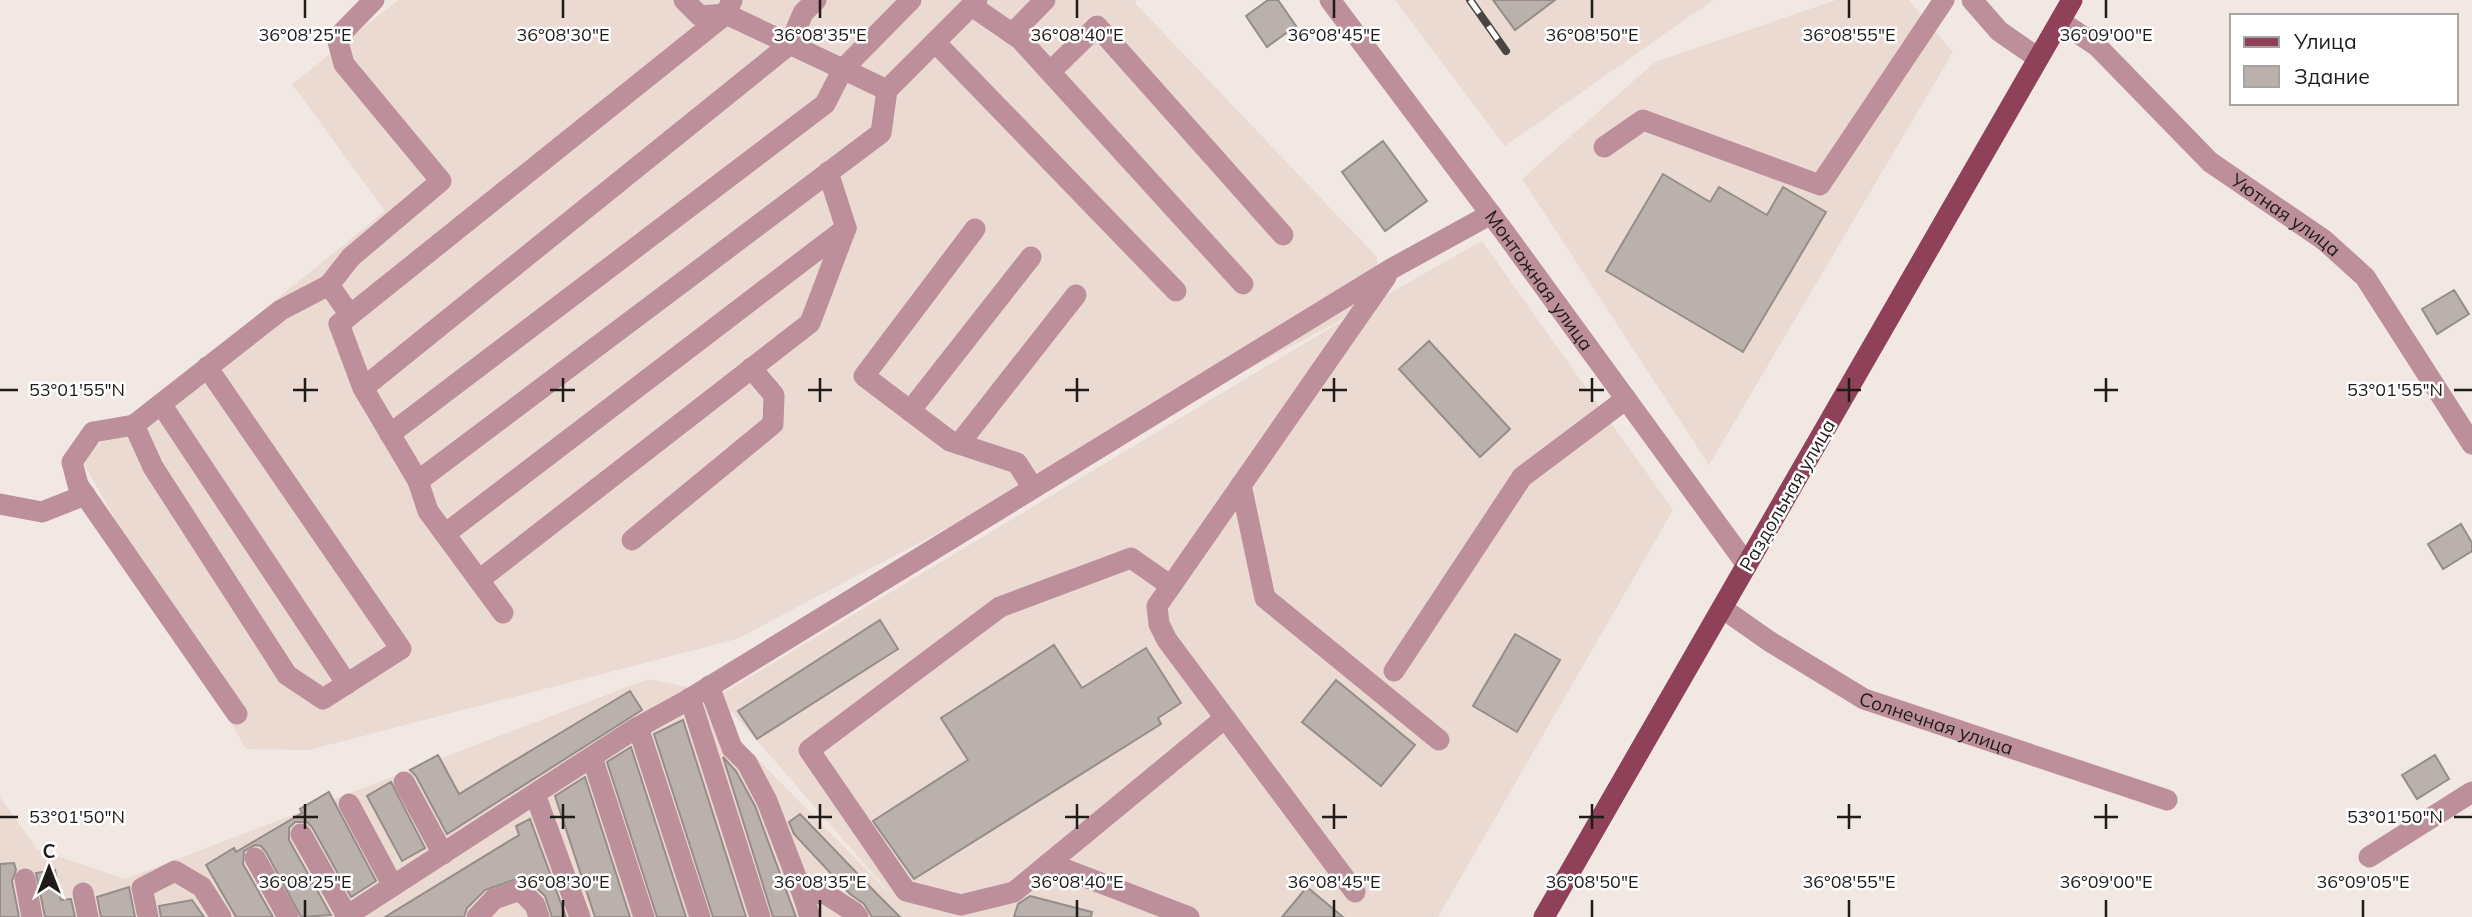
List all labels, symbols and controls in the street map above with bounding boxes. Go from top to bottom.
legend [2230,14,2458,105]
text: 36°08'25"E [258,23,352,46]
text: 36°08'30"E [516,23,610,46]
text: 36°08'35"E [773,23,867,46]
text: 36°08'40"E [1030,23,1124,46]
text: 36°08'45"E [1287,23,1381,46]
text: 36°08'50"E [1545,23,1639,46]
text: 36°08'55"E [1802,23,1896,46]
text: 36°09'00"E [2059,23,2153,46]
text: Улица [2293,28,2357,54]
text: Здание [2294,63,2370,89]
street label: Уютная улица [2225,167,2346,261]
street label: Монтажная улица [1480,205,1599,355]
text: 53°01'55"N [29,378,125,401]
text: 53°01'55"N [2347,378,2443,401]
street label: Раздольная улица [1734,415,1840,575]
street label: Солнечная улица [1856,686,2017,760]
text: 53°01'50"N [29,805,125,828]
text: 53°01'50"N [2347,805,2443,828]
north arrow [14,833,84,903]
text: С [42,839,56,863]
text: 36°08'25"E [258,870,352,893]
text: 36°08'30"E [516,870,610,893]
text: 36°08'35"E [773,870,867,893]
text: 36°08'40"E [1030,870,1124,893]
text: 36°08'45"E [1287,870,1381,893]
text: 36°08'50"E [1545,870,1639,893]
text: 36°08'55"E [1802,870,1896,893]
text: 36°09'00"E [2059,870,2153,893]
text: 36°09'05"E [2316,870,2410,893]

